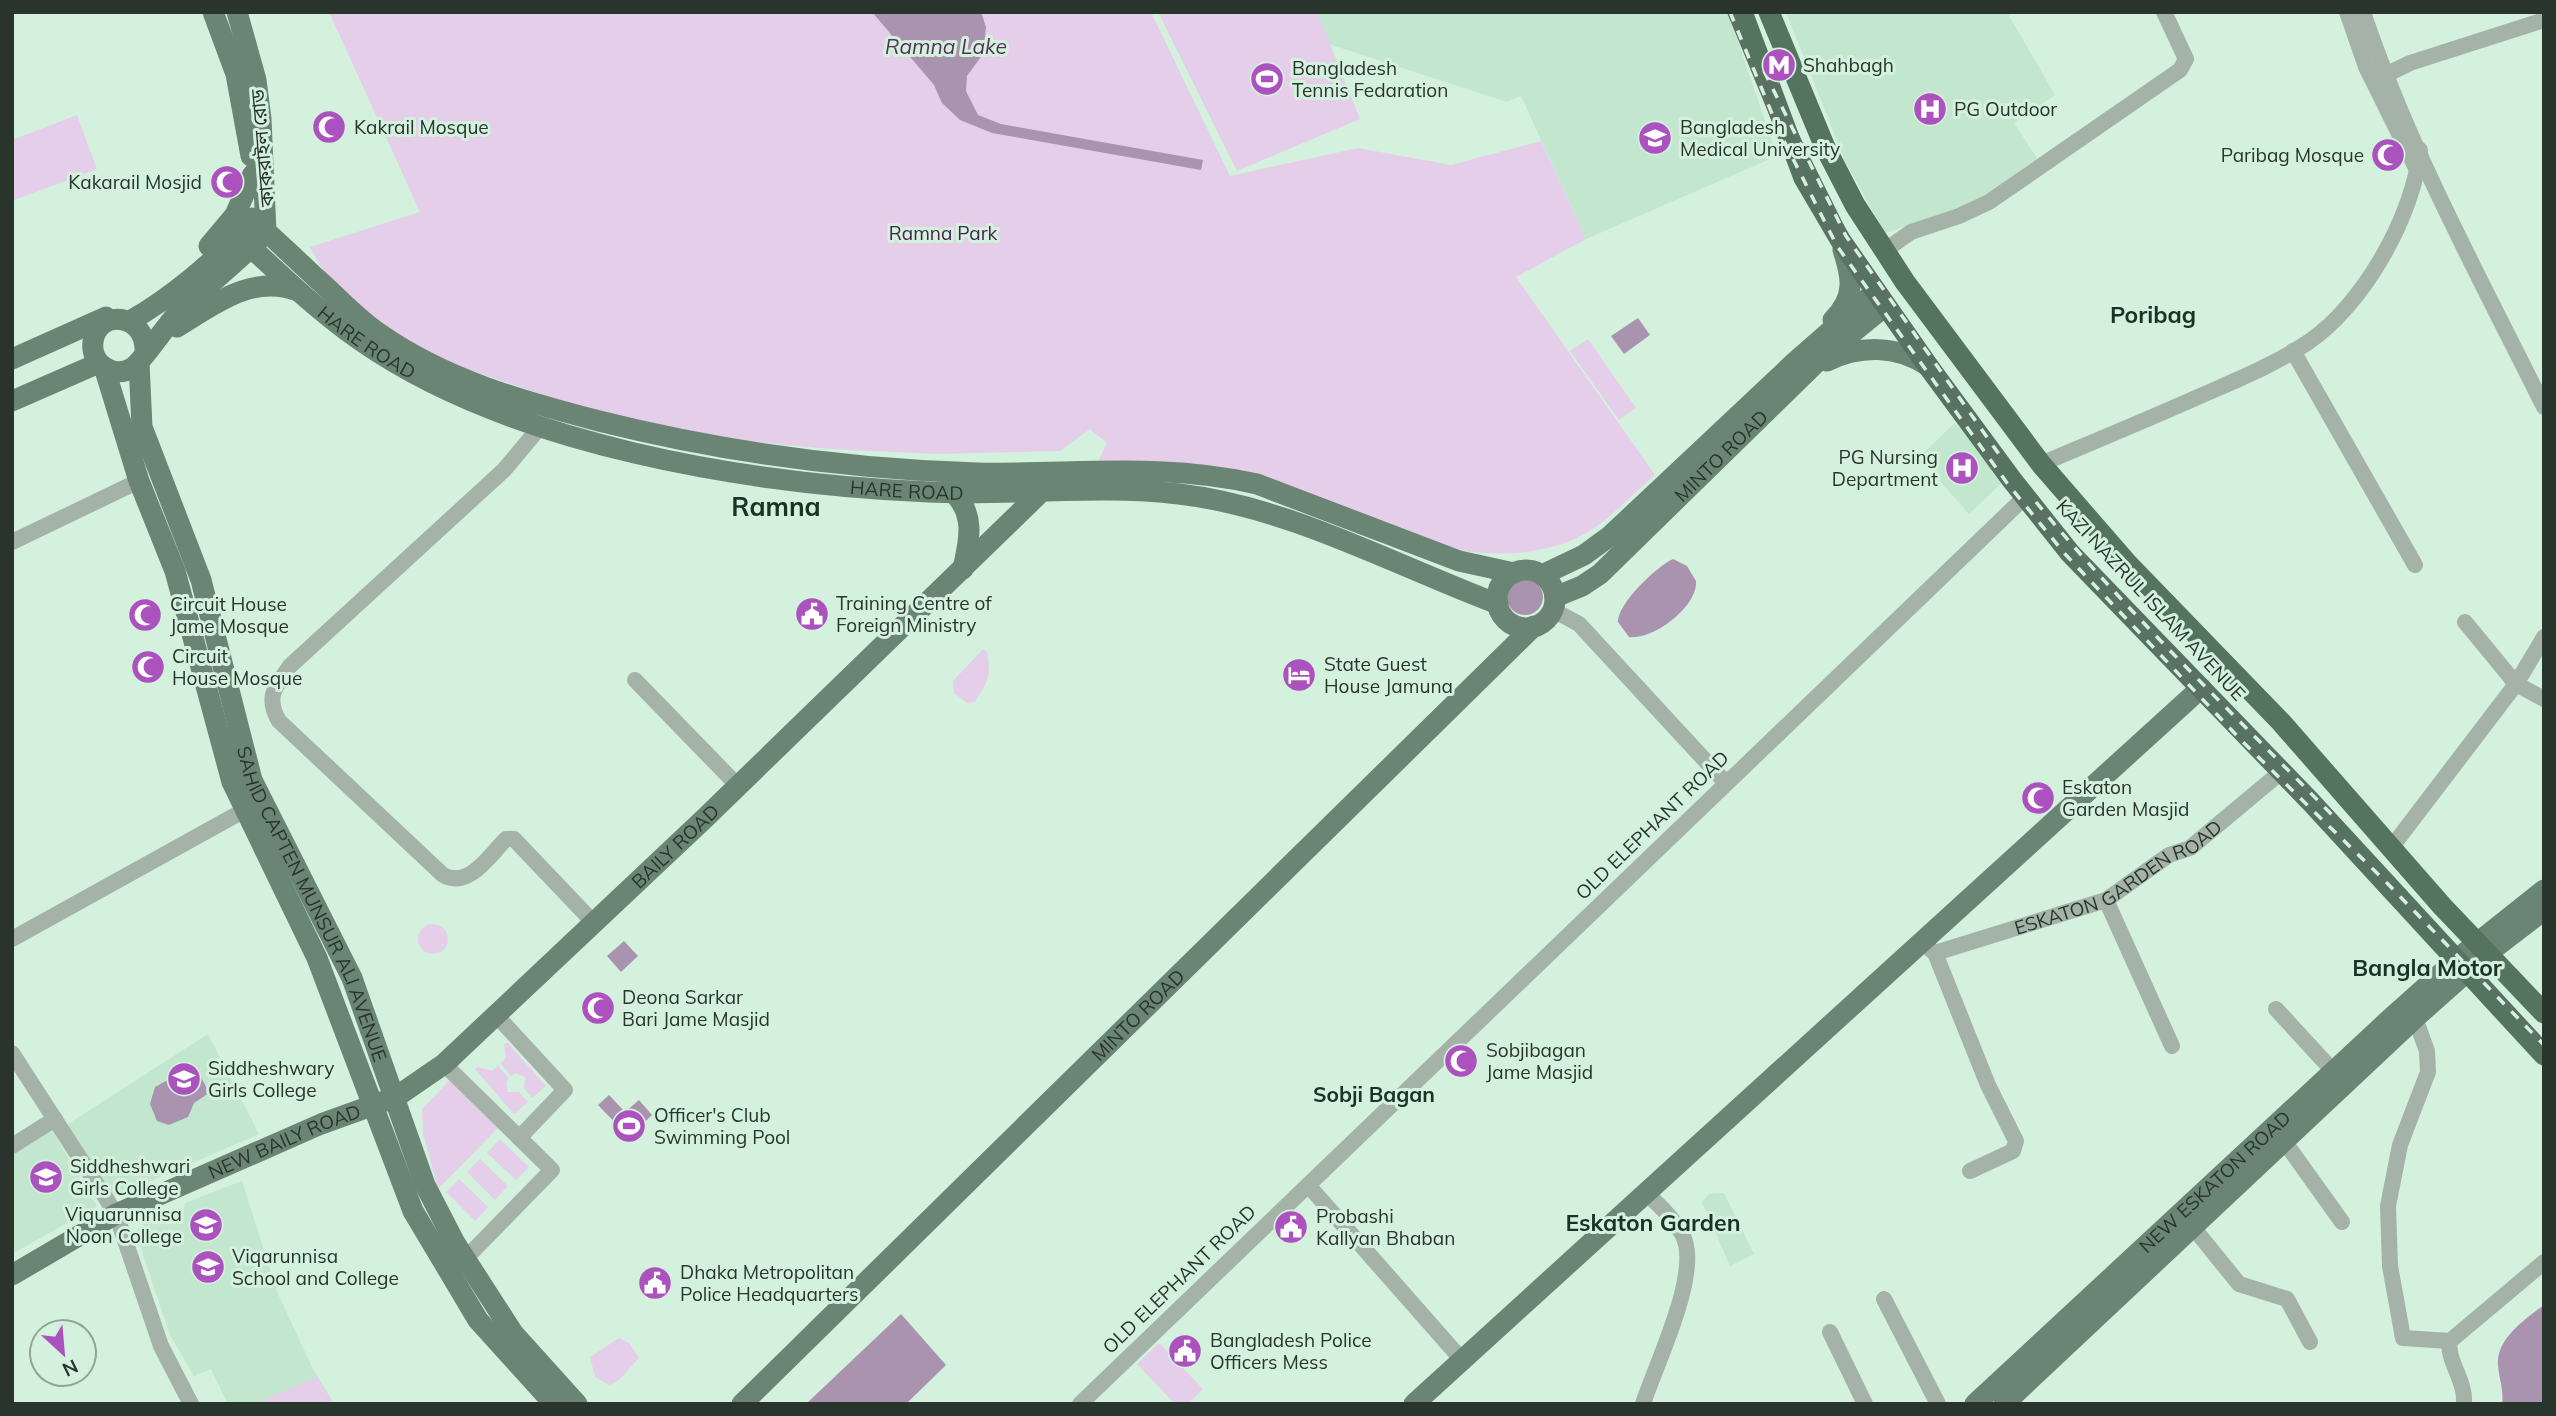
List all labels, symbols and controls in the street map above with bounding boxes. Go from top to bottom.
water label: Ramna Lake [885,33,1007,59]
metro station icon: Shahbagh [1760,46,1798,84]
place label: Shahbagh [1803,53,1894,77]
place label: Bangladesh Tennis Fedaration [1292,56,1448,102]
sports icon: Bangladesh Tennis Fedaration [1248,60,1286,98]
street label: কাকরাইল রোড [245,88,279,209]
hospital icon: PG Outdoor [1911,90,1949,128]
place label: PG Outdoor [1954,97,2057,121]
mosque icon: Kakrail Mosque [310,108,348,146]
place label: Kakrail Mosque [354,115,489,139]
place label: Bangladesh Medical University [1680,115,1840,161]
school or university icon: Bangladesh Medical University [1636,119,1674,157]
mosque icon: Paribag Mosque [2369,136,2407,174]
place label: Paribag Mosque [2221,143,2364,167]
mosque icon: Kakarail Mosjid [208,163,246,201]
place label: Kakarail Mosjid [68,170,202,194]
park label: Ramna Park [889,221,998,245]
street label: HARE ROAD [313,300,420,384]
district label: Poribag [2110,300,2196,329]
street label: MINTO ROAD [1669,405,1773,507]
place label: PG Nursing Department [1832,445,1938,491]
hospital icon: PG Nursing Department [1943,449,1981,487]
street label: HARE ROAD [849,475,964,505]
district label: Ramna [731,490,821,523]
street label: KAZI NAZRUL ISLAM AVENUE [2051,494,2251,706]
place label: Training Centre of Foreign Ministry [836,591,992,637]
place label: Circuit House Jame Mosque [170,592,289,638]
public building icon: Training Centre of Foreign Ministry [793,595,831,633]
mosque icon: Circuit House Jame Mosque [126,596,164,634]
place label: Circuit House Mosque [172,644,302,690]
mosque icon: Circuit House Mosque [129,648,167,686]
place label: State Guest House Jamuna [1324,652,1453,698]
hotel icon: State Guest House Jamuna [1280,656,1318,694]
street label: SAHID CAPTEN MUNSUR ALI AVENUE [232,744,393,1065]
street label: OLD ELEPHANT ROAD [1570,745,1734,905]
place label: Eskaton Garden Masjid [2062,775,2189,821]
mosque icon: Eskaton Garden Masjid [2019,779,2057,817]
street label: BAILY ROAD [626,799,724,893]
street label: ESKATON GARDEN ROAD [2011,815,2227,940]
district label: Bangla Motor [2352,953,2502,982]
street label: MINTO ROAD [1086,964,1190,1066]
place label: Deona Sarkar Bari Jame Masjid [622,985,770,1031]
mosque icon: Deona Sarkar Bari Jame Masjid [579,989,617,1027]
place label: Sobjibagan Jame Masjid [1486,1038,1593,1084]
mosque icon: Sobjibagan Jame Masjid [1442,1042,1480,1080]
place label: Siddheshwary Girls College [208,1056,334,1102]
school or university icon: Siddheshwary Girls College [165,1060,203,1098]
district label: Sobji Bagan [1313,1081,1435,1107]
street label: NEW BAILY ROAD [204,1099,364,1184]
place label: Officer's Club Swimming Pool [654,1103,790,1149]
street label: NEW ESKATON ROAD [2134,1105,2296,1258]
sports icon: Officer's Club Swimming Pool [610,1107,648,1145]
place label: Siddheshwari Girls College [70,1154,190,1200]
school or university icon: Siddheshwari Girls College [27,1158,65,1196]
street label: OLD ELEPHANT ROAD [1097,1199,1261,1359]
place label: Viquarunnisa Noon College [65,1202,182,1248]
place label: Probashi Kallyan Bhaban [1316,1204,1455,1250]
school or university icon: Viquarunnisa Noon College [187,1206,225,1244]
public building icon: Probashi Kallyan Bhaban [1272,1208,1310,1246]
district label: Eskaton Garden [1565,1208,1741,1237]
place label: Viqarunnisa School and College [232,1244,399,1290]
school or university icon: Viqarunnisa School and College [189,1248,227,1286]
place label: Dhaka Metropolitan Police Headquarters [680,1260,858,1306]
public building icon: Dhaka Metropolitan Police Headquarters [636,1264,674,1302]
north arrow [28,1318,98,1388]
place label: Bangladesh Police Officers Mess [1210,1328,1371,1374]
public building icon: Bangladesh Police Officers Mess [1166,1332,1204,1370]
text: N [59,1354,82,1382]

